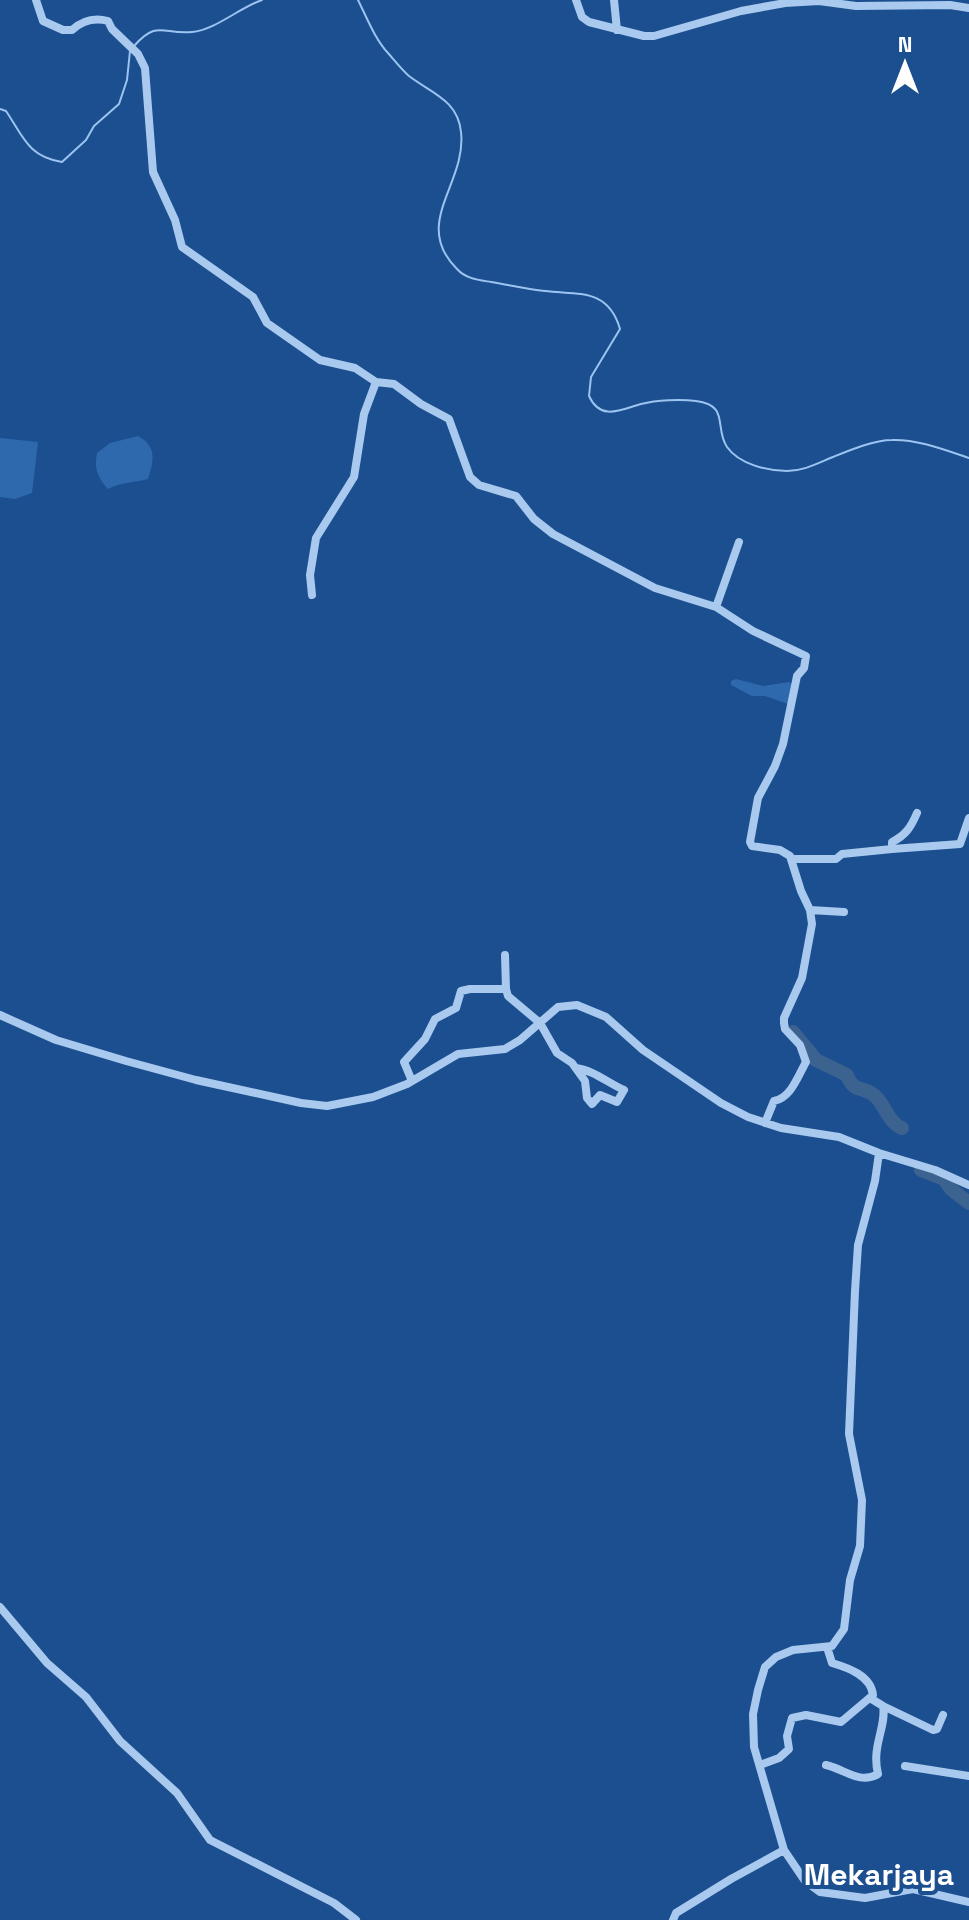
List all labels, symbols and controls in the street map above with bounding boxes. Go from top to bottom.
north arrow [865,24,945,104]
text: N [898,30,912,58]
district label: Mekarjaya [804,1855,954,1894]

